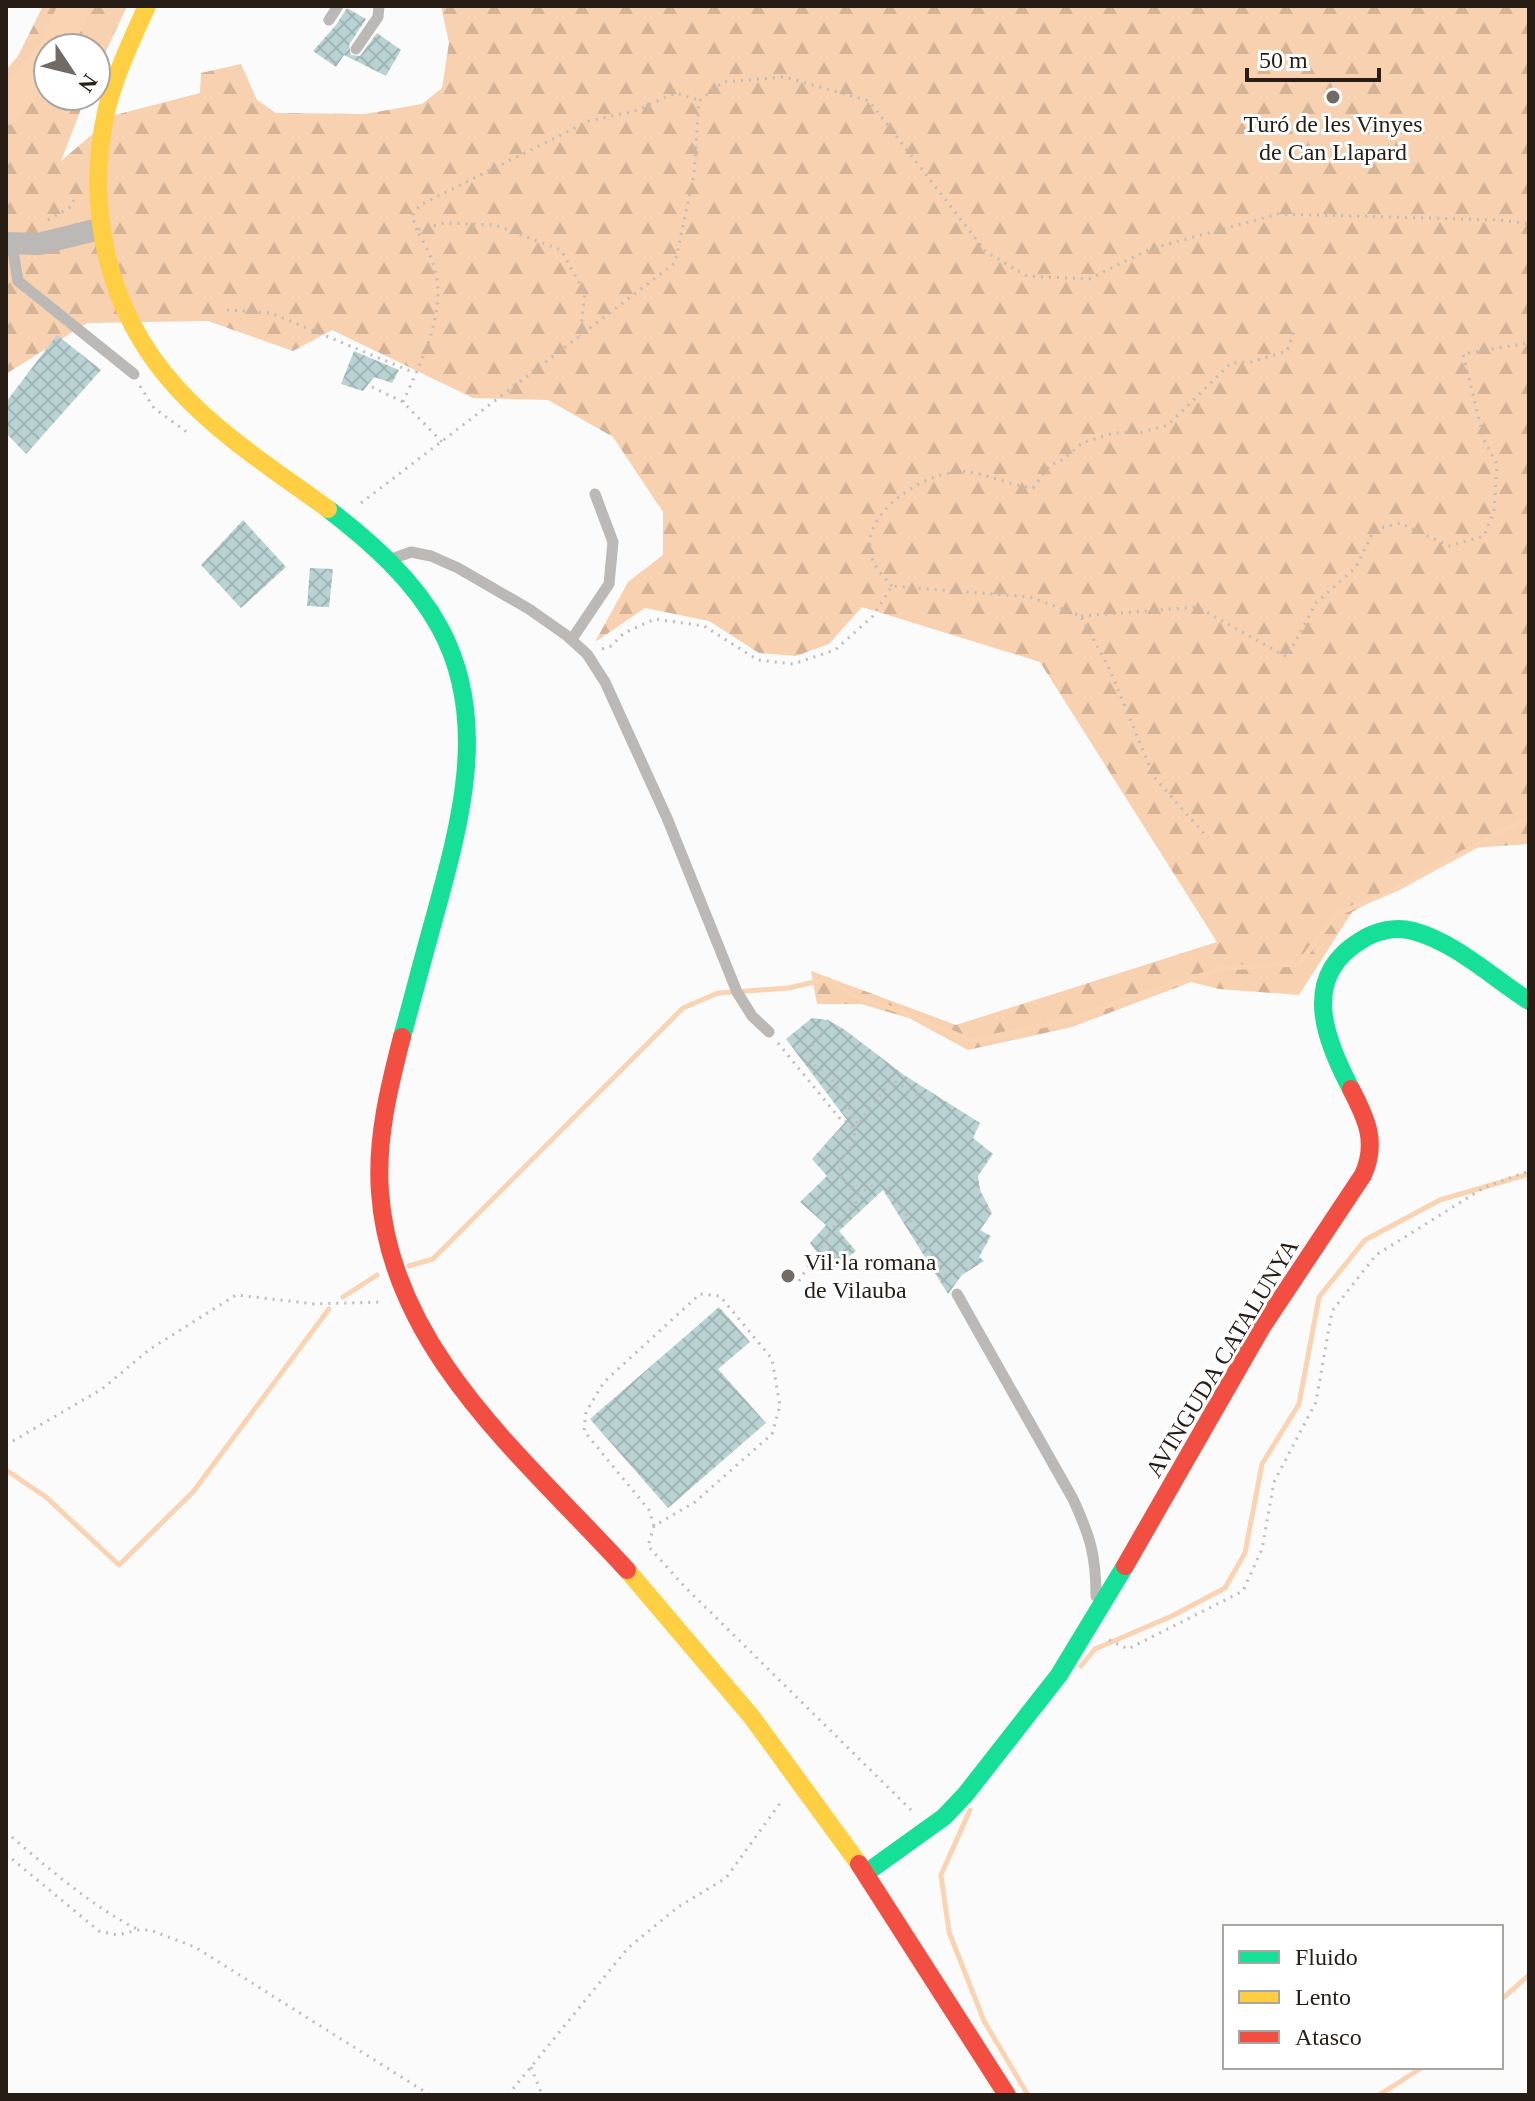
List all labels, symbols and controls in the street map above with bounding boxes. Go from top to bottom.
north arrow [32,32,112,112]
scale bar [1247,32,1379,82]
text: 50 m [1259,47,1308,73]
text: N [73,70,103,97]
marker: Turó de les Vinyes de Can Llapard [1324,88,1342,106]
place label: Turó de les Vinyes de Can Llapard [1243,111,1423,165]
street label: AVINGUDA CATALUNYA [1141,1234,1304,1482]
place label: Vil·la romana de Vilauba [804,1249,937,1303]
marker: Vil·la romana de Vilauba [779,1267,797,1285]
legend [1223,1925,1503,2069]
text: Fluido [1295,1944,1358,1970]
text: Lento [1295,1984,1351,2010]
text: Atasco [1295,2024,1362,2050]

